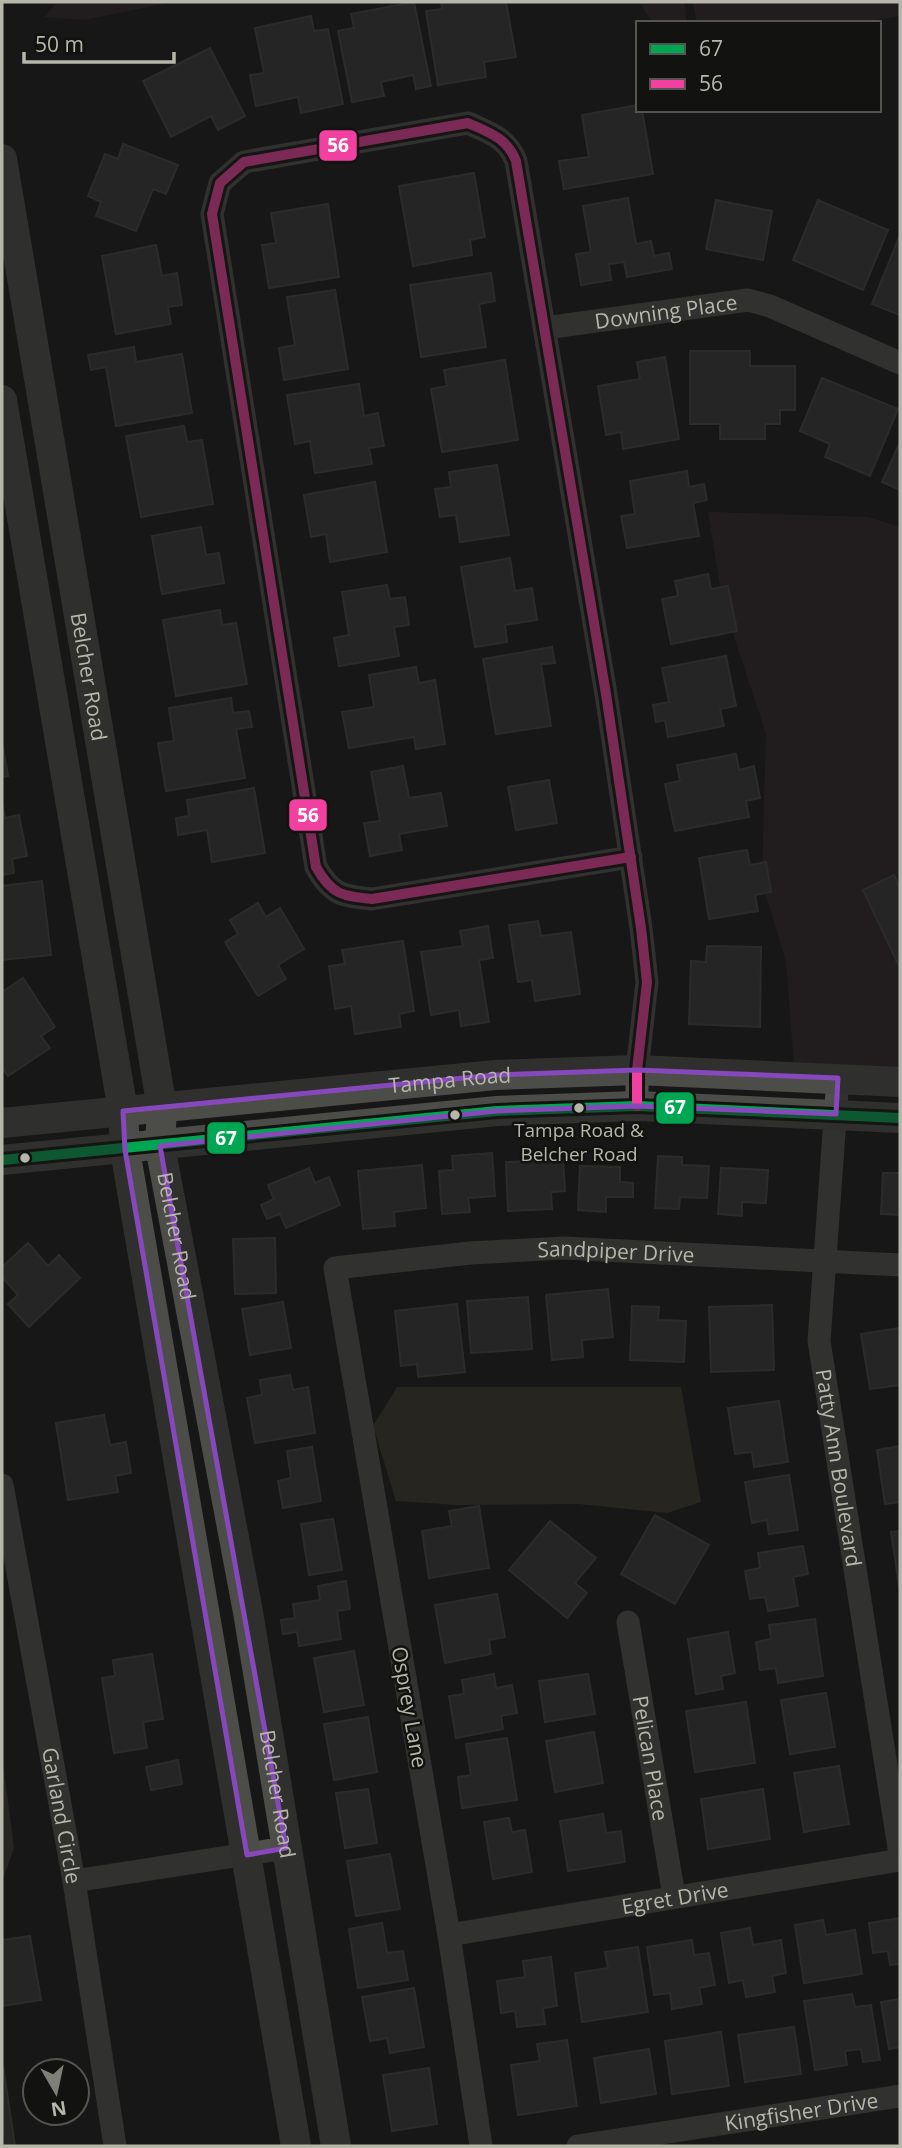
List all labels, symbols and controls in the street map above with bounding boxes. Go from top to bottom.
scale bar [24,21,175,65]
legend [636,21,881,112]
text: 50 m [35,30,84,58]
text: 67 [699,34,723,62]
text: 56 [699,69,723,97]
line badge: 56 [318,129,358,162]
text: 56 [327,132,349,158]
street label: Downing Place [593,288,739,335]
street label: Belcher Road [65,610,114,743]
line badge: 56 [288,798,328,832]
text: 56 [297,802,319,828]
street label: Tampa Road [387,1060,512,1099]
line badge: 67 [655,1091,695,1125]
text: 67 [664,1094,686,1120]
marker: Tampa Road & Belcher Road [572,1101,586,1115]
unlabelled marker [448,1108,462,1122]
place label: Tampa Road & Belcher Road [514,1117,644,1167]
line badge: 67 [206,1121,246,1155]
text: 67 [215,1125,237,1151]
unlabelled marker [18,1151,32,1165]
street label: Belcher Road [151,1170,203,1302]
street label: Sandpiper Drive [537,1234,695,1269]
street label: Patty Ann Boulevard [810,1367,868,1569]
street label: Osprey Lane [386,1644,434,1770]
street label: Pelican Place [627,1693,675,1823]
street label: Belcher Road [254,1728,302,1860]
street label: Garland Circle [36,1745,88,1886]
street label: Egret Drive [619,1875,730,1920]
north arrow [21,2057,91,2127]
street label: Kingfisher Drive [723,2086,880,2137]
text: N [49,2095,68,2123]

